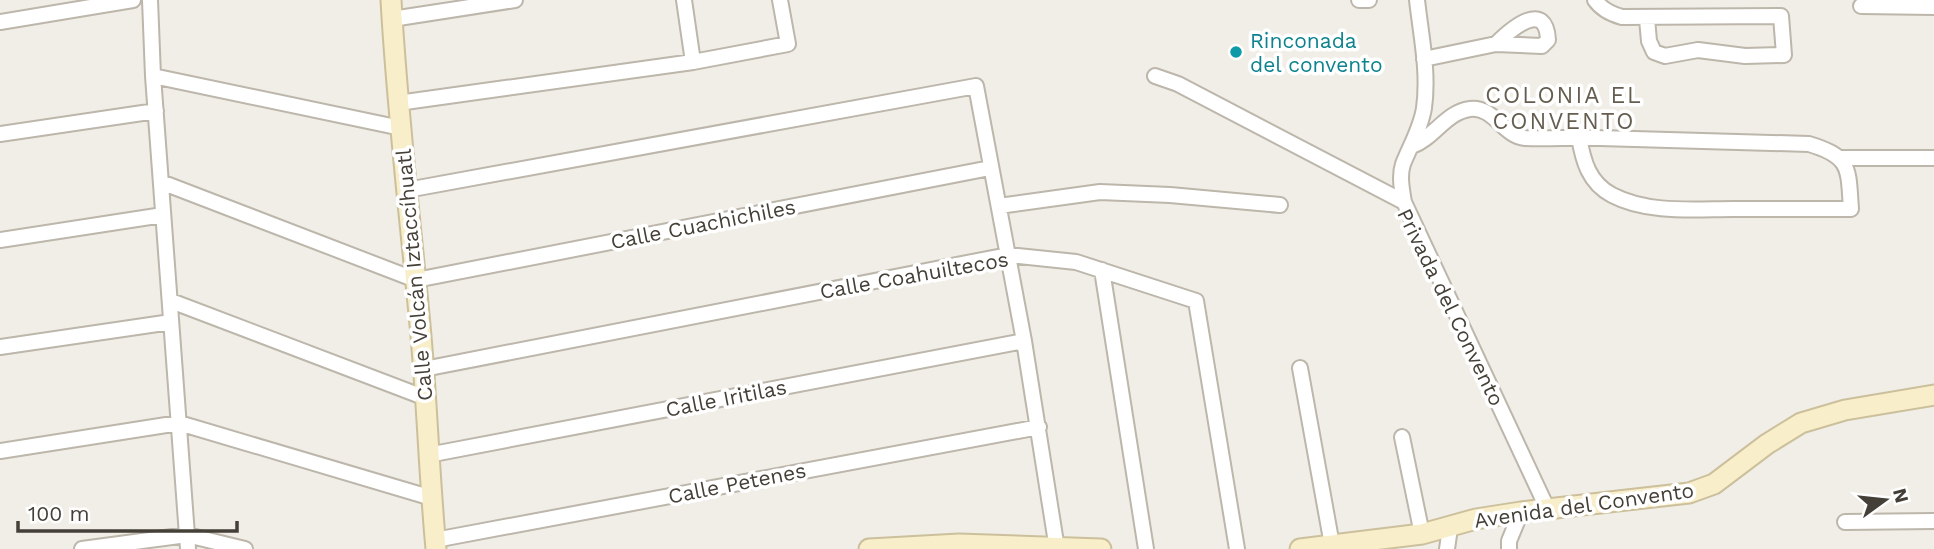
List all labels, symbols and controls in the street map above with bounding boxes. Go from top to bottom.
place label: Rinconada del convento [1250,28,1383,77]
marker: Rinconada del convento [1228,44,1244,60]
district label: COLONIA EL CONVENTO [1485,82,1643,135]
street label: Calle Volcán Iztaccíhuatl [390,147,437,402]
street label: Calle Cuachichiles [608,194,798,254]
street label: Privada del Convento [1392,204,1510,410]
street label: Calle Coahuiltecos [818,246,1010,304]
street label: Calle Iritilas [664,374,788,422]
street label: Calle Petenes [666,457,808,509]
north arrow [1850,465,1920,535]
street label: Avenida del Convento [1472,477,1696,533]
text: N [1888,486,1914,506]
scale bar [18,490,236,534]
text: 100 m [28,501,90,526]

